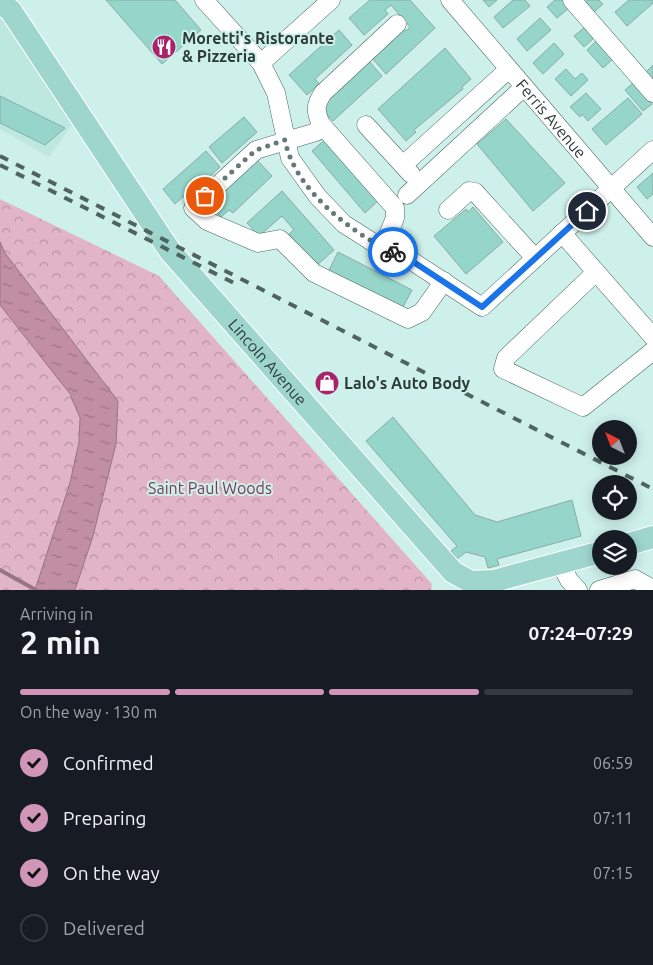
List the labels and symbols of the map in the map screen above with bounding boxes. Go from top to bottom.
place label: Moretti's Ristorante & Pizzeria [182,29,334,65]
restaurant icon: Moretti's Ristorante & Pizzeria [151,34,177,60]
street label: Ferris Avenue [513,75,590,162]
pin [184,175,226,217]
pin [566,190,608,232]
courier [368,227,418,277]
street label: Lincoln Avenue [225,315,311,409]
shop icon: Lalo's Auto Body [314,370,340,396]
place label: Lalo's Auto Body [344,374,471,392]
north arrow [592,420,638,465]
park label: Saint Paul Woods [148,479,272,497]

